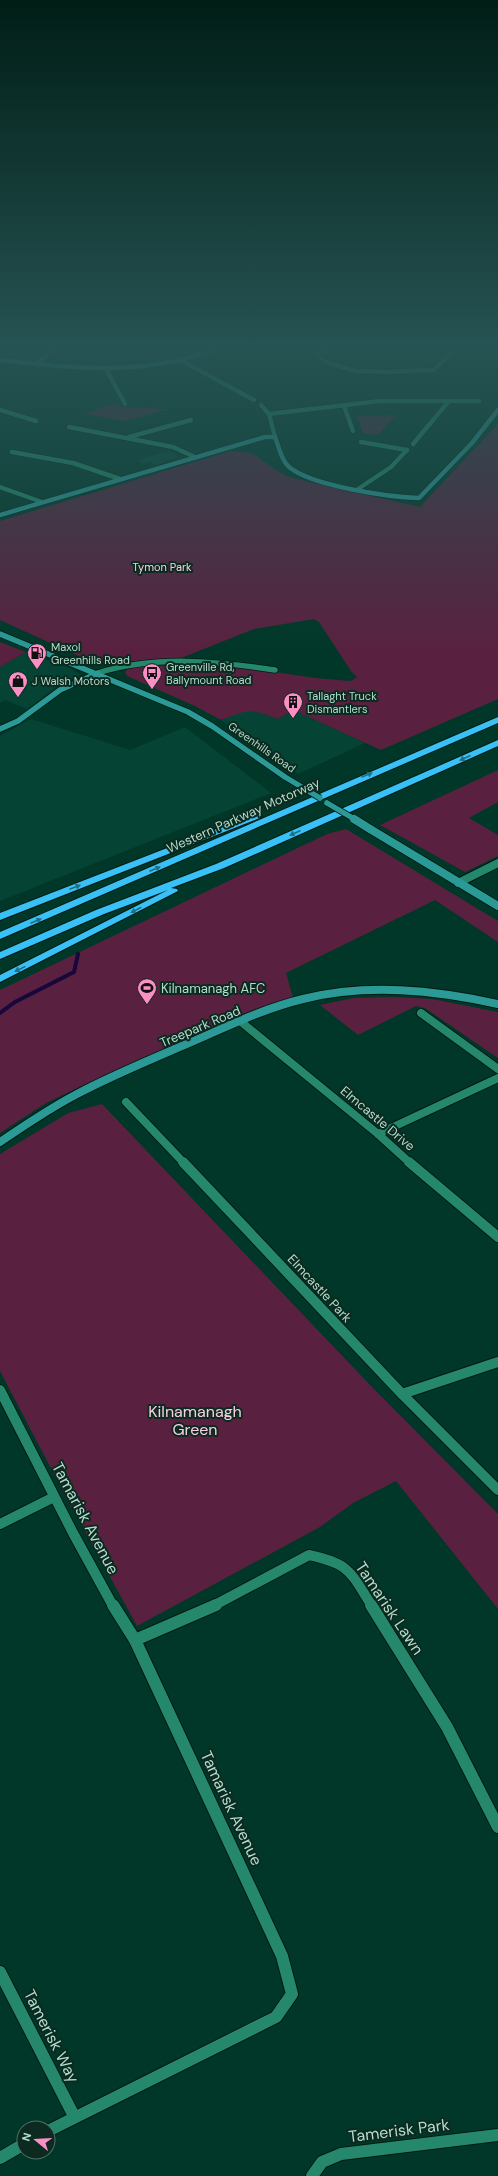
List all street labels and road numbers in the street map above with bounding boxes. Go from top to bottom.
street label: Greenhills Road [226,719,298,775]
street label: Western Parkway Motorway [164,774,323,857]
street label: Treepark Road [157,1002,243,1051]
street label: Elmcastle Drive [337,1082,418,1155]
street label: Elmcastle Park [284,1251,356,1326]
street label: Tamarisk Avenue [47,1459,124,1578]
street label: Tamarisk Lawn [351,1558,428,1659]
street label: Tamarisk Avenue [196,1748,267,1869]
street label: Tamerisk Way [19,1986,84,2087]
street label: Tamerisk Park [347,2114,451,2147]

